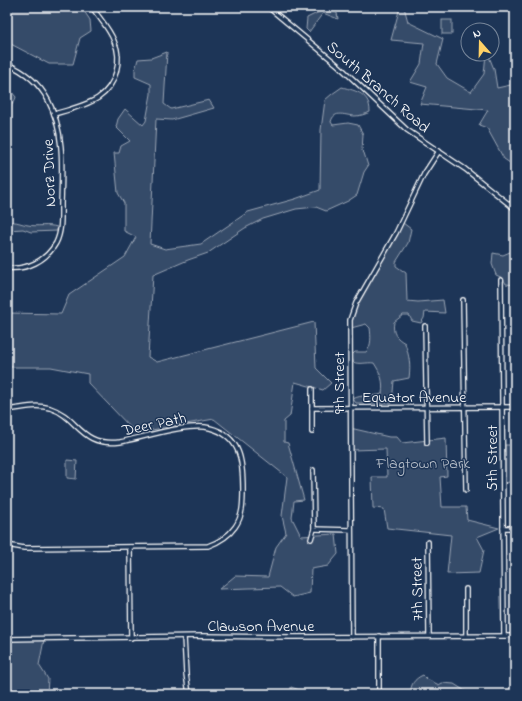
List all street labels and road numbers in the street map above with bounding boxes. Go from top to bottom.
street label: South Branch Road [321,36,435,139]
street label: Norz Drive [37,138,63,207]
street label: 9th Street [328,351,352,414]
street label: Equator Avenue [362,386,467,410]
street label: Deer Path [119,406,189,444]
street label: 5th Street [481,424,505,491]
street label: 7th Street [405,556,431,621]
street label: Clawson Avenue [208,615,315,639]

